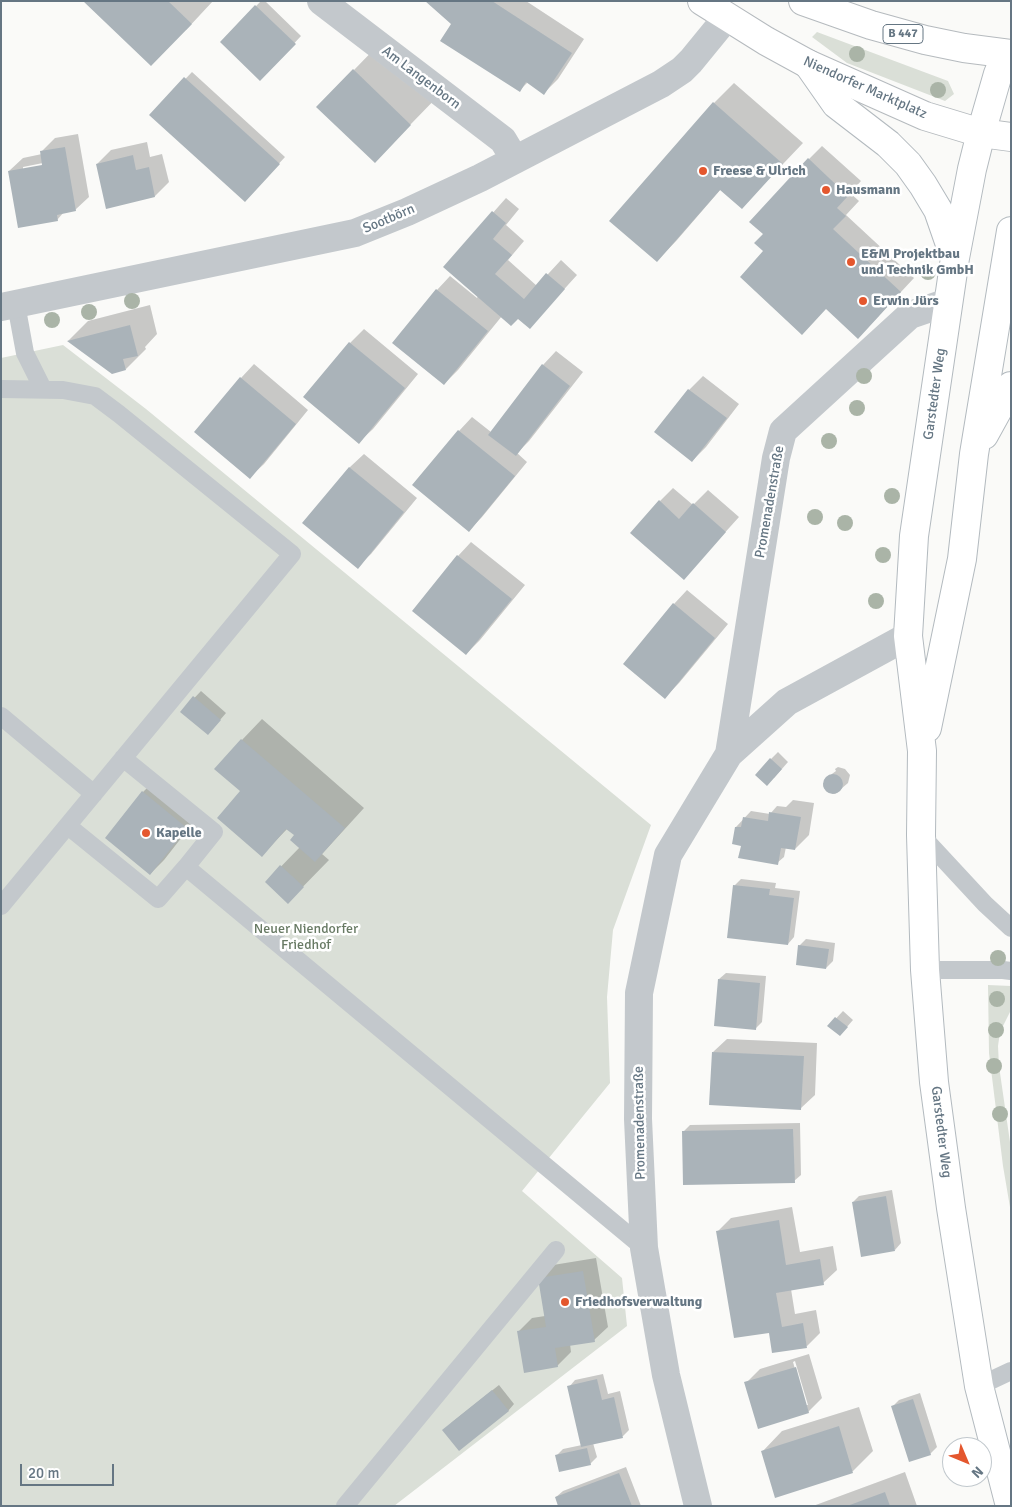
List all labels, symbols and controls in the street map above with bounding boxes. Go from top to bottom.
road number: B 447 [883,24,923,44]
street label: Am Langenborn [378,43,464,113]
street label: Niendorfer Marktplatz [801,53,929,123]
place label: Freese & Ulrich [713,163,806,179]
marker: Freese & Ulrich [697,165,709,177]
place label: Hausmann [836,182,900,198]
marker: Hausmann [820,184,832,196]
street label: Sootbörn [361,201,417,237]
place label: E&M Projektbau und Technik GmbH [861,246,974,278]
marker: E&M Projektbau und Technik GmbH [845,256,857,268]
place label: Erwin Jürs [873,293,939,309]
marker: Erwin Jürs [857,295,869,307]
street label: Garstedter Weg [920,347,950,441]
street label: Promenadenstraße [752,445,788,559]
place label: Kapelle [156,825,202,841]
marker: Kapelle [140,827,152,839]
park label: Neuer Niendorfer Friedhof [254,921,358,954]
street label: Promenadenstraße [631,1066,649,1180]
street label: Garstedter Weg [927,1085,955,1179]
place label: Friedhofsverwaltung [575,1294,702,1310]
marker: Friedhofsverwaltung [559,1296,571,1308]
north arrow [942,1437,992,1487]
scale bar [22,1454,116,1486]
text: N [968,1463,987,1482]
text: 20 m [28,1464,59,1482]

